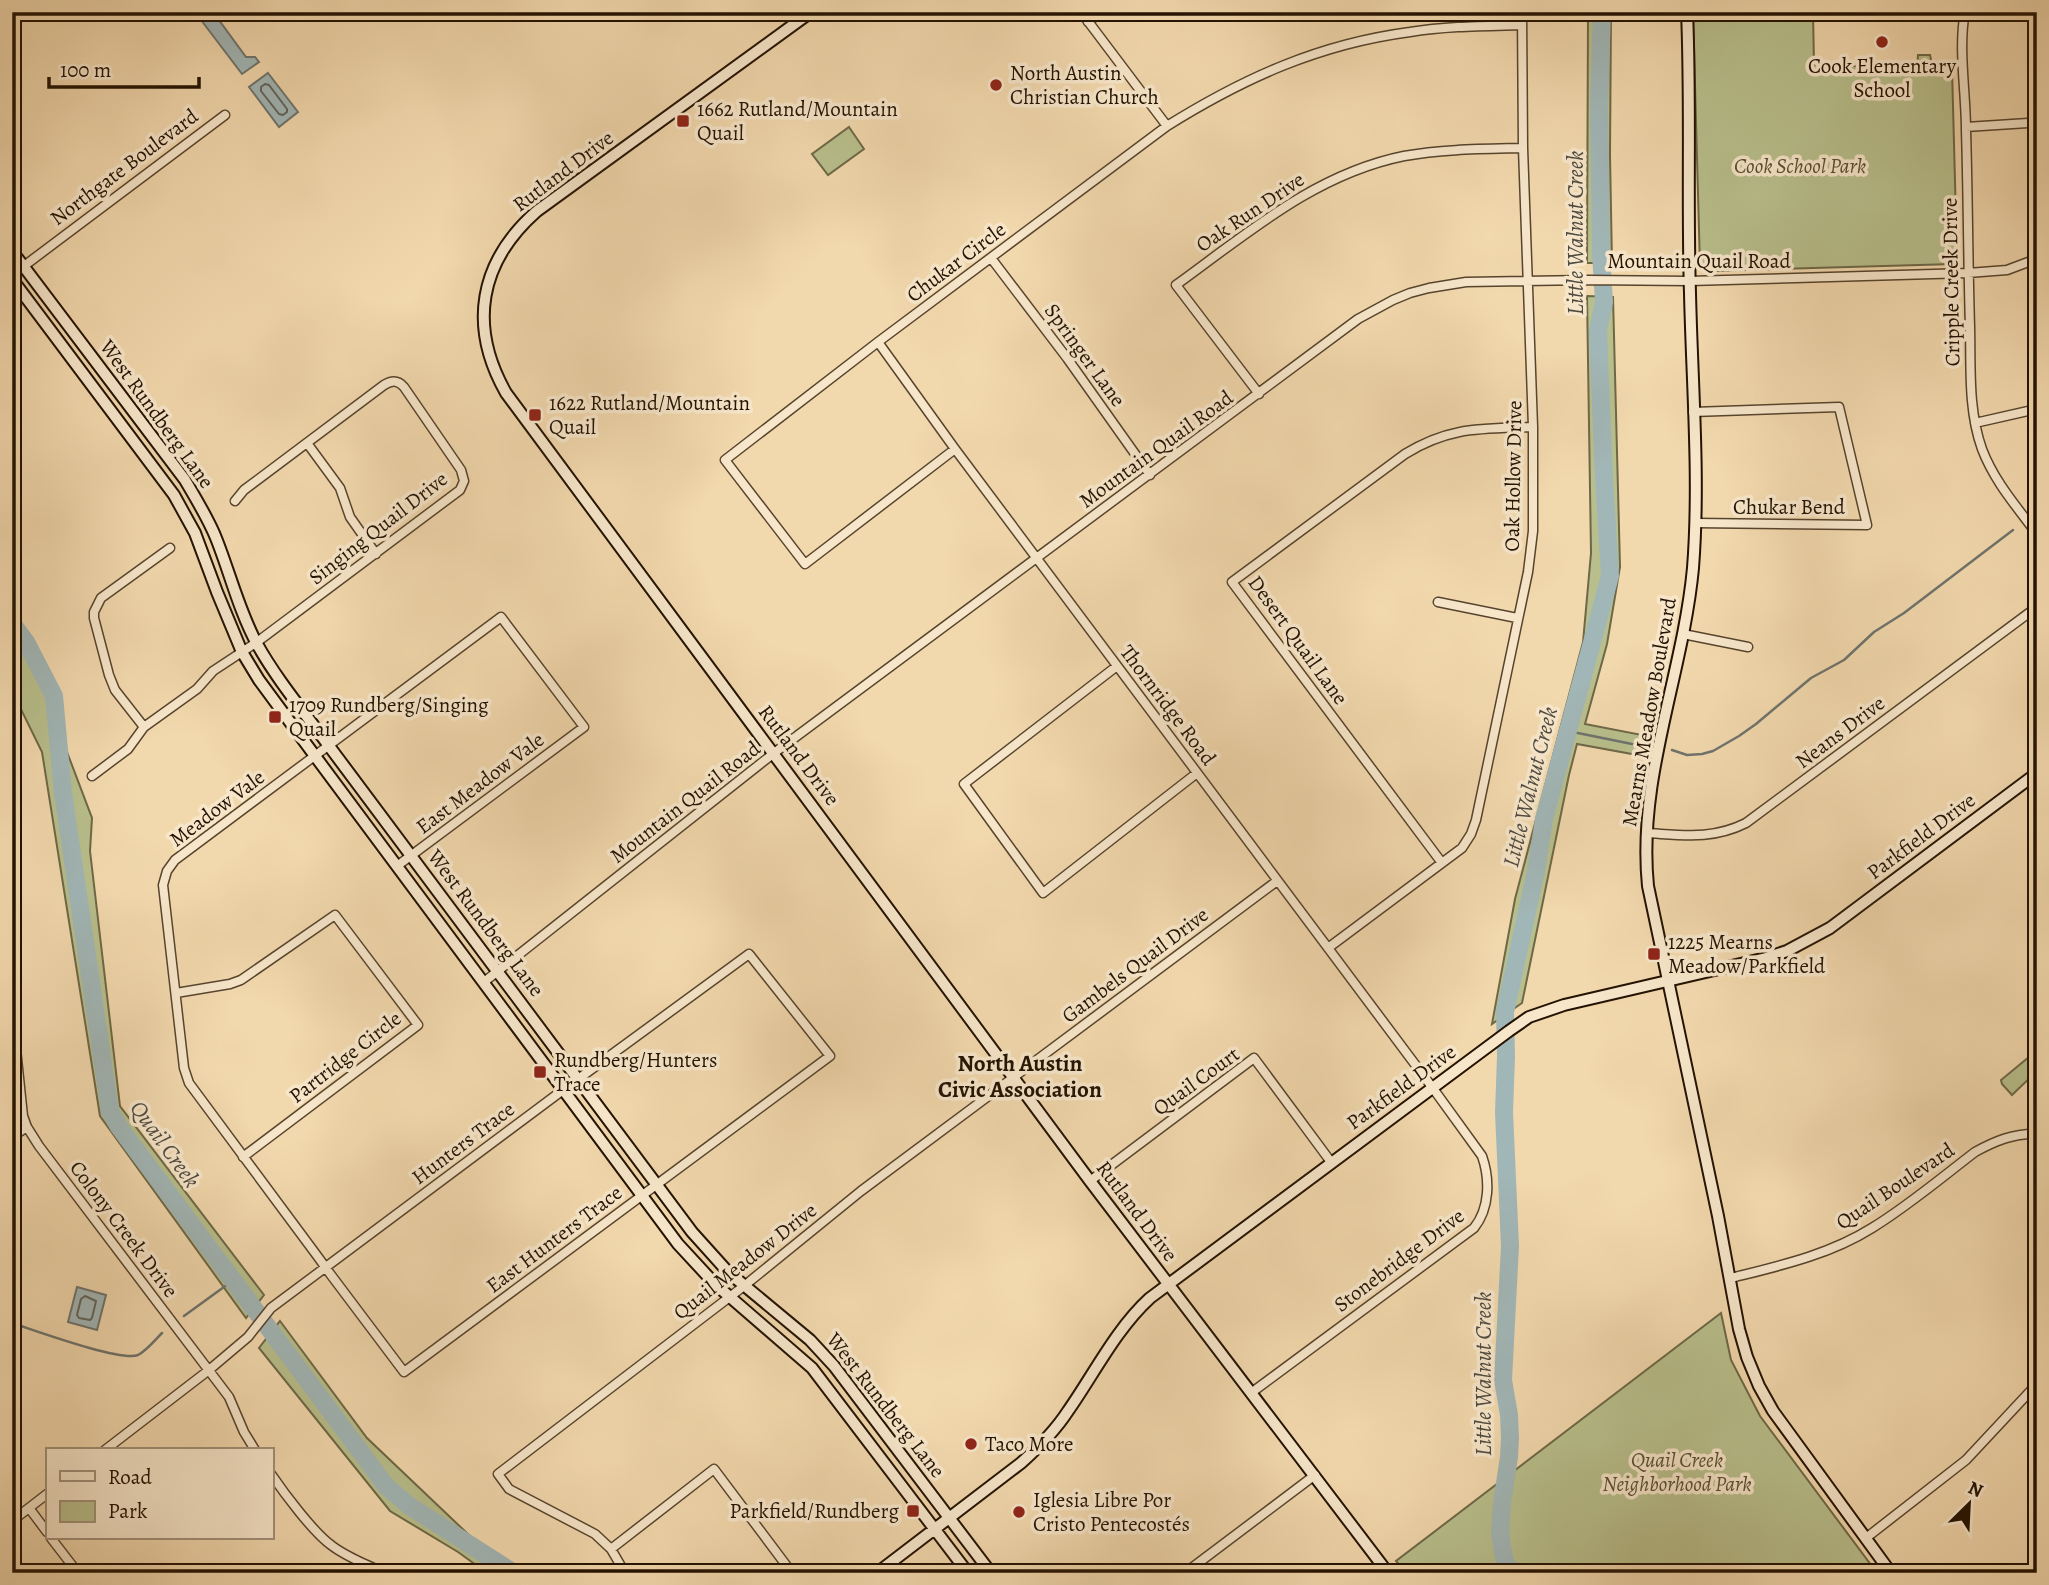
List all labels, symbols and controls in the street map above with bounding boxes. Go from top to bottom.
marker: Cook Elementary School [1874,34,1890,50]
scale bar [49,46,200,90]
place label: Cook Elementary School [1808,52,1957,104]
text: 100 m [60,56,111,84]
place label: North Austin Christian Church [1010,59,1159,111]
marker: North Austin Christian Church [988,77,1004,93]
place label: 1662 Rutland/Mountain Quail [697,95,898,147]
street label: Northgate Boulevard [44,102,204,232]
marker: 1662 Rutland/Mountain Quail [675,113,691,129]
street label: Rutland Drive [507,124,619,218]
water label: Little Walnut Creek [1560,151,1591,315]
park label: Cook School Park [1734,152,1866,180]
street label: Oak Run Drive [1190,165,1310,259]
street label: Cripple Creek Drive [1936,197,1966,367]
street label: Chukar Circle [901,215,1011,309]
street label: Mountain Quail Road [1607,247,1792,275]
street label: Springer Lane [1038,298,1132,412]
street label: West Rundberg Lane [93,333,220,494]
street label: Mountain Quail Road [1073,383,1239,514]
place label: 1622 Rutland/Mountain Quail [549,389,750,441]
street label: Oak Hollow Drive [1498,400,1528,552]
marker: 1622 Rutland/Mountain Quail [527,407,543,423]
street label: Singing Quail Drive [303,465,453,591]
street label: Chukar Bend [1733,493,1846,521]
street label: Desert Quail Lane [1242,570,1354,710]
street label: Mearns Meadow Boulevard [1615,595,1683,829]
street label: Thornridge Road [1114,639,1223,771]
street label: Neans Drive [1790,689,1890,775]
place label: 1709 Rundberg/Singing Quail [289,691,489,743]
street label: Rutland Drive [752,699,846,811]
water label: Little Walnut Creek [1495,704,1565,870]
marker: 1709 Rundberg/Singing Quail [267,709,283,725]
street label: East Meadow Vale [410,726,550,840]
street label: Mountain Quail Road [604,734,767,870]
street label: Meadow Vale [164,763,270,853]
street label: Parkfield Drive [1861,786,1981,886]
street label: West Rundberg Lane [421,843,551,1002]
street label: Gambels Quail Drive [1056,901,1214,1029]
place label: 1225 Mearns Meadow/Parkfield [1668,928,1826,980]
marker: 1225 Mearns Meadow/Parkfield [1646,946,1662,962]
street label: Partridge Circle [283,1004,407,1110]
street label: Parkfield Drive [1341,1038,1461,1136]
street label: Quail Court [1147,1040,1245,1122]
place label: Rundberg/Hunters Trace [554,1046,717,1098]
district label: North Austin Civic Association [938,1048,1102,1105]
marker: Rundberg/Hunters Trace [532,1064,548,1080]
water label: Quail Creek [123,1094,207,1194]
street label: Hunters Trace [406,1095,520,1191]
street label: Quail Boulevard [1830,1136,1960,1236]
street label: Colony Creek Drive [63,1155,185,1303]
street label: Rutland Drive [1090,1155,1184,1267]
street label: East Hunters Trace [480,1179,628,1299]
street label: Quail Meadow Drive [667,1196,823,1326]
street label: Stonebridge Drive [1328,1202,1470,1318]
water label: Little Walnut Creek [1468,1292,1499,1456]
street label: West Rundberg Lane [820,1326,952,1484]
place label: Taco More [985,1430,1073,1458]
marker: Taco More [963,1436,979,1452]
park label: Quail Creek Neighborhood Park [1602,1446,1752,1498]
legend [46,1448,273,1540]
text: Road [108,1463,152,1491]
north arrow [1934,1470,2004,1540]
text: N [1964,1475,1987,1504]
place label: Iglesia Libre Por Cristo Pentecostés [1033,1486,1190,1538]
text: Park [108,1497,148,1525]
place label: Parkfield/Rundberg [730,1497,899,1525]
marker: Parkfield/Rundberg [905,1503,921,1519]
marker: Iglesia Libre Por Cristo Pentecostés [1011,1504,1027,1520]

